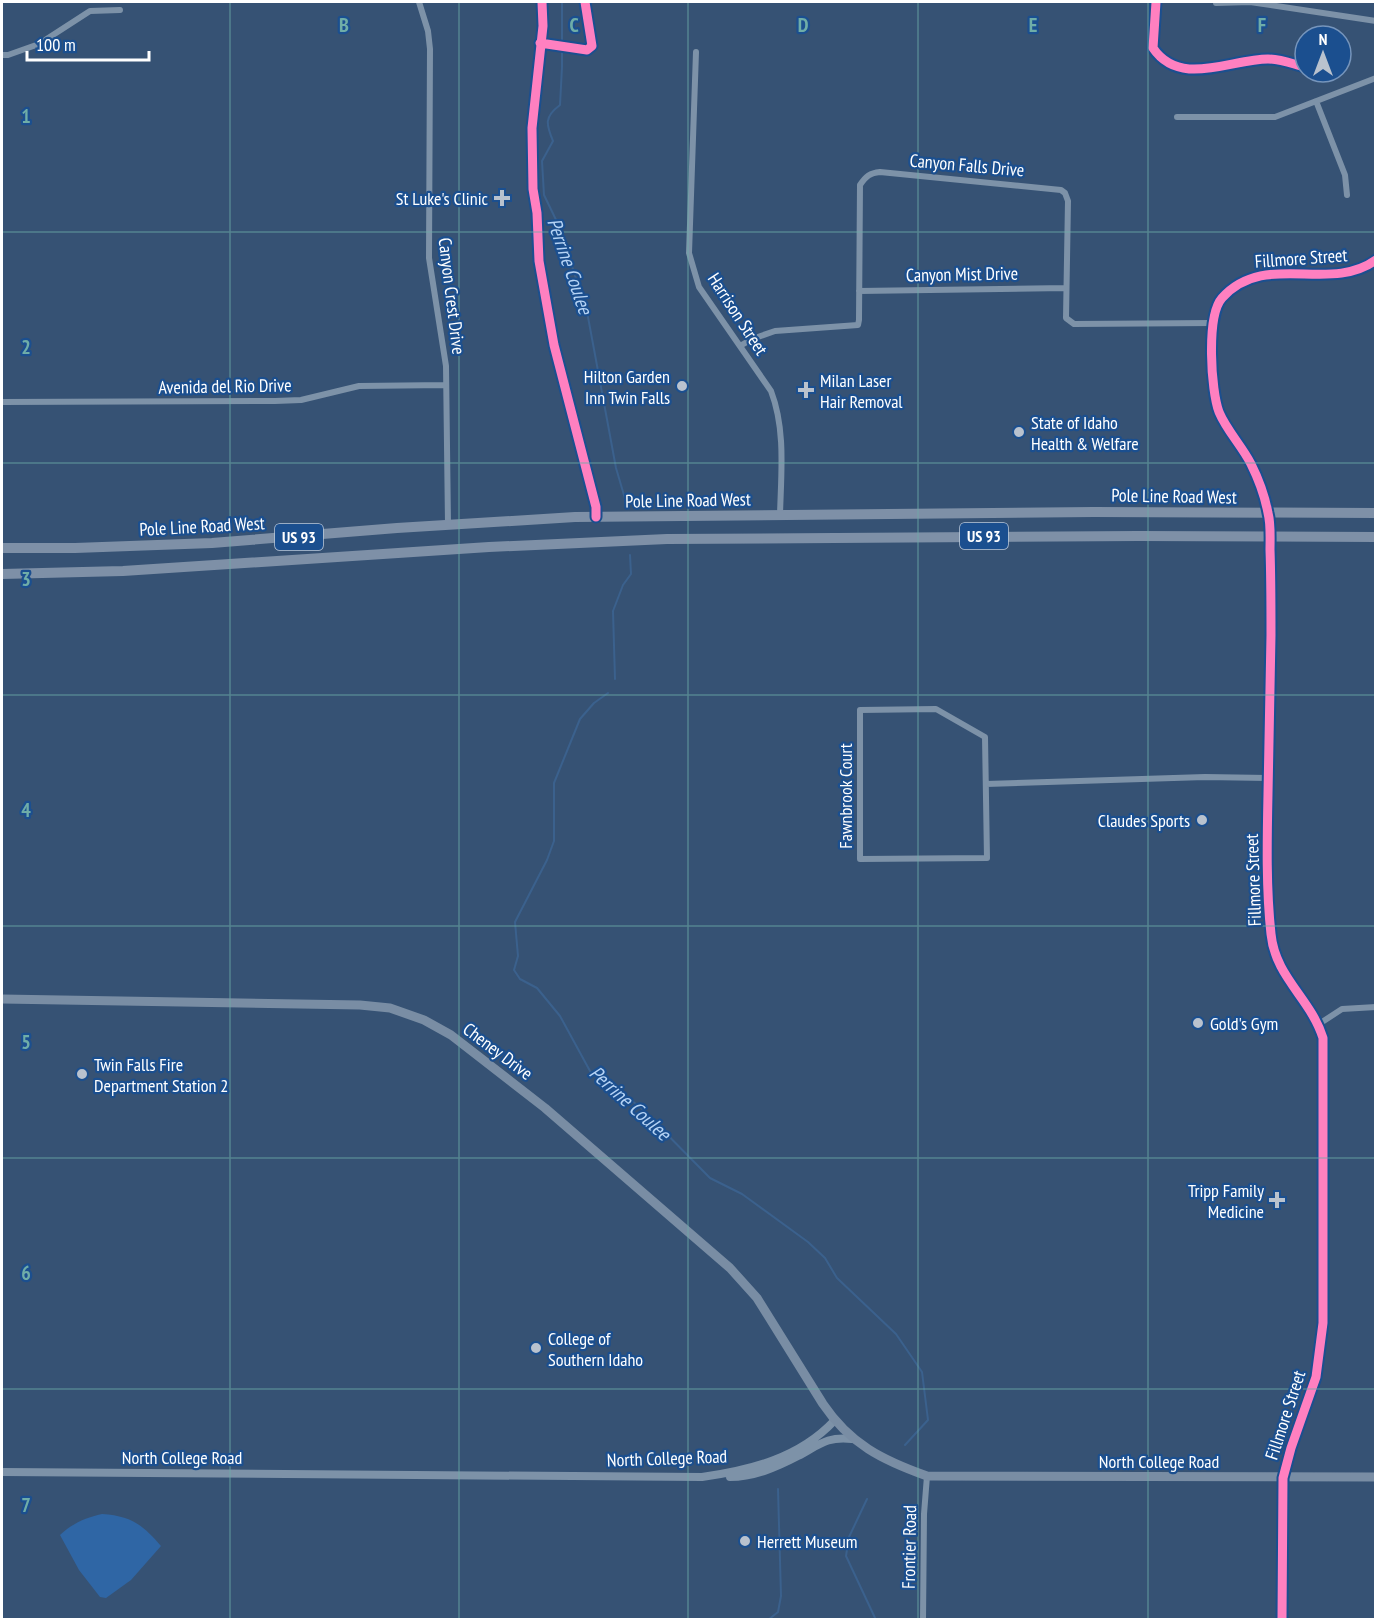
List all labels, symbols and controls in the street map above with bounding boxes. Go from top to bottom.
text: B [339,12,349,38]
text: C [569,12,579,38]
text: D [798,12,809,38]
text: E [1029,12,1037,38]
text: F [1258,12,1266,38]
scale bar [27,24,148,62]
north arrow [1293,24,1353,84]
text: N [1319,29,1327,49]
text: 100 m [36,33,76,56]
text: 1 [21,103,31,129]
street label: Canyon Falls Drive [909,149,1025,181]
place label: St Luke's Clinic [396,187,489,210]
marker: St Luke's Clinic [493,189,511,207]
water label: Perrine Coulee [541,214,599,319]
street label: Canyon Crest Drive [433,236,471,356]
street label: Fillmore Street [1254,243,1348,273]
street label: Canyon Mist Drive [906,262,1018,286]
street label: Harrison Street [703,269,773,359]
text: 2 [21,334,31,360]
place label: Hilton Garden Inn Twin Falls [584,365,670,409]
place label: Milan Laser Hair Removal [820,369,903,413]
street label: Avenida del Rio Drive [158,373,292,399]
marker: Hilton Garden Inn Twin Falls [675,379,689,393]
marker: Milan Laser Hair Removal [797,381,815,399]
place label: State of Idaho Health & Welfare [1031,411,1139,455]
marker: State of Idaho Health & Welfare [1012,425,1026,439]
street label: Pole Line Road West [1111,483,1237,509]
street label: Pole Line Road West [625,487,751,513]
street label: Pole Line Road West [139,511,265,541]
road number: US 93 [960,523,1008,549]
road number: US 93 [275,524,323,550]
text: 3 [21,566,31,592]
street label: Fawnbrook Court [834,743,857,849]
text: 4 [21,797,31,823]
place label: Claudes Sports [1098,809,1190,832]
marker: Claudes Sports [1195,813,1209,827]
street label: Fillmore Street [1240,833,1266,927]
place label: Gold's Gym [1210,1012,1278,1035]
marker: Gold's Gym [1191,1016,1205,1030]
street label: Cheney Drive [459,1017,537,1085]
text: 5 [21,1029,31,1055]
place label: Twin Falls Fire Department Station 2 [94,1053,228,1097]
water label: Perrine Coulee [584,1060,677,1147]
marker: Twin Falls Fire Department Station 2 [75,1067,89,1081]
place label: Tripp Family Medicine [1188,1179,1264,1223]
marker: Tripp Family Medicine [1268,1191,1286,1209]
text: 6 [21,1260,31,1286]
place label: College of Southern Idaho [548,1327,643,1371]
marker: College of Southern Idaho [529,1341,543,1355]
street label: Fillmore Street [1260,1367,1310,1463]
street label: North College Road [606,1444,728,1472]
street label: North College Road [122,1446,242,1469]
street label: North College Road [1099,1450,1219,1473]
text: 7 [21,1492,31,1518]
street label: Frontier Road [897,1505,921,1589]
place label: Herrett Museum [757,1530,857,1553]
marker: Herrett Museum [738,1534,752,1548]

